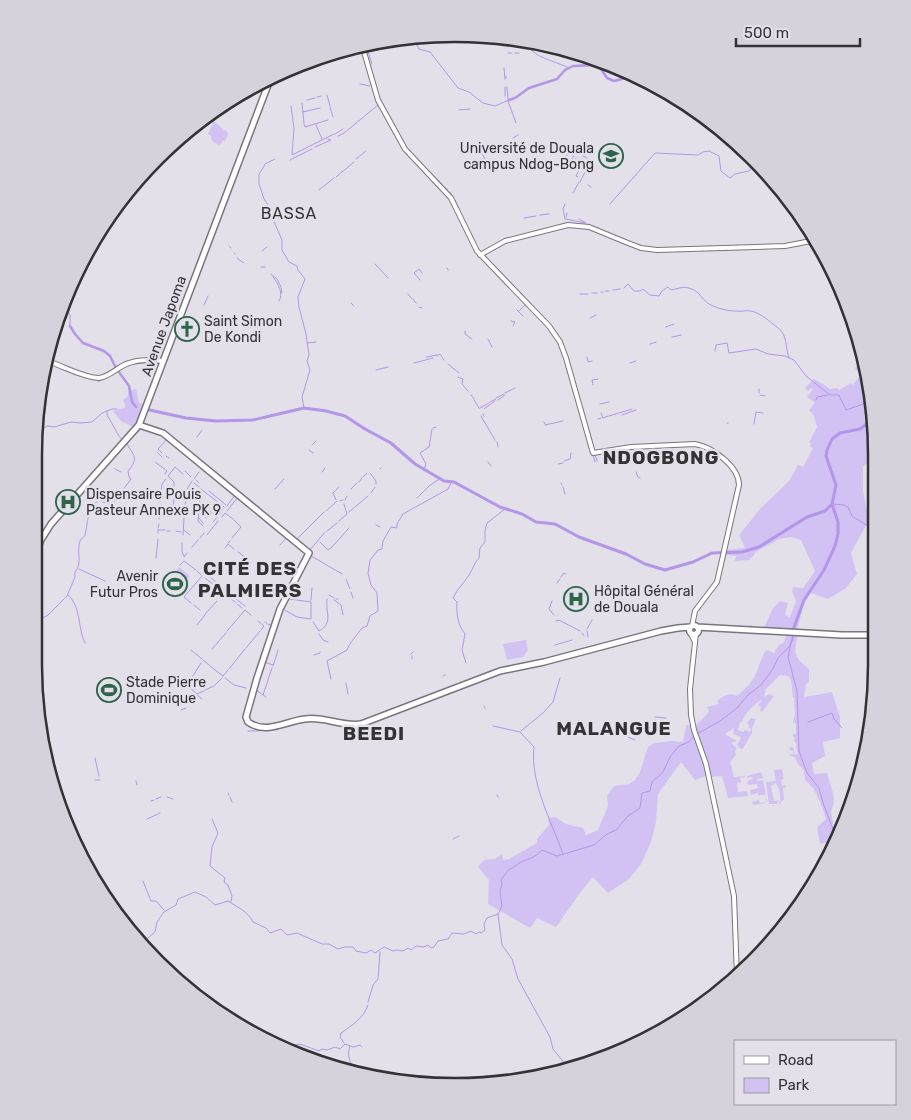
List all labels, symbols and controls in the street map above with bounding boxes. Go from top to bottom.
scale bar [736,15,860,47]
text: 500 m [744,24,789,42]
place label: Université de Douala campus Ndog-Bong [460,140,594,173]
school or university icon: Université de Douala campus Ndog-Bong [598,143,624,169]
district label: BASSA [261,204,317,223]
street label: Avenue Japoma [138,273,190,379]
place label: Saint Simon De Kondi [204,313,282,346]
church icon: Saint Simon De Kondi [174,316,200,342]
district label: NDOGBONG [603,446,719,469]
place label: Dispensaire Pouis Pasteur Annexe PK 9 [86,486,221,519]
hospital icon: Dispensaire Pouis Pasteur Annexe PK 9 [55,489,81,515]
district label: CITÉ DES PALMIERS [198,557,302,602]
place label: Avenir Futur Pros [90,568,159,601]
sports icon: Avenir Futur Pros [162,571,188,597]
place label: Hôpital Général de Douala [594,583,694,616]
hospital icon: Hôpital Général de Douala [563,586,589,612]
place label: Stade Pierre Dominique [126,674,206,707]
sports icon: Stade Pierre Dominique [96,677,122,703]
district label: MALANGUE [556,717,672,740]
district label: BEEDI [343,722,405,745]
legend [734,1040,896,1105]
text: Road [778,1051,814,1069]
text: Park [778,1076,809,1094]

